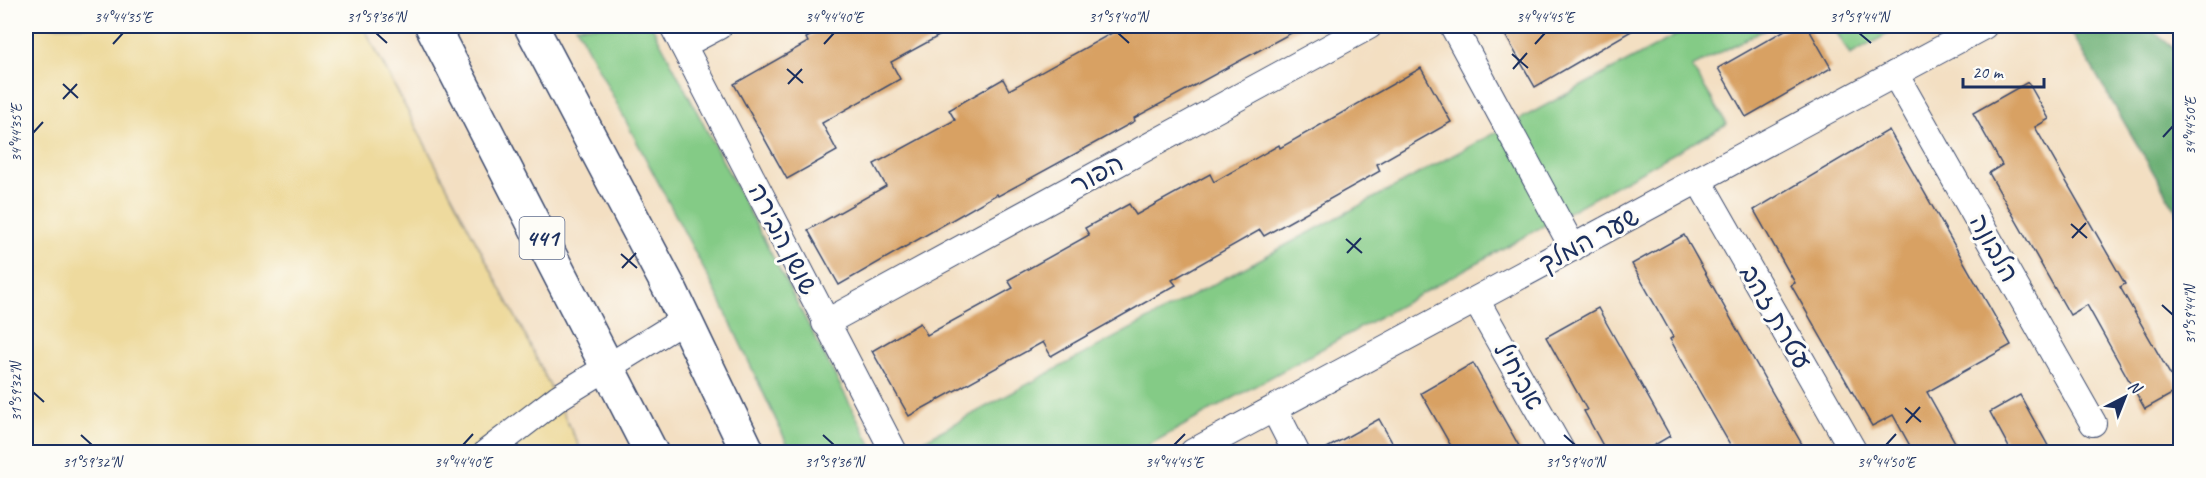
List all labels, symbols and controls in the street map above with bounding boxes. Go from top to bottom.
text: 34°44'35"E [94,8,154,27]
text: 31°59'36"N [346,8,409,27]
text: 34°44'40"E [805,8,865,27]
text: 31°59'40"N [1088,8,1151,27]
text: 34°44'45"E [1516,8,1576,27]
text: 31°59'44"N [1829,8,1892,27]
scale bar [1963,51,2044,89]
text: 20 m [1972,61,2005,83]
text: 34°44'50"E [2181,95,2200,155]
text: 34°44'35"E [7,102,26,162]
street label: הפור [1065,146,1129,202]
street label: שושן הבירה [741,177,825,301]
street label: שער המלך [1533,200,1645,280]
street label: הלבונה [1962,208,2026,288]
road number: 441 [520,217,564,259]
street label: עטרת זהב [1733,259,1819,375]
text: 31°59'44"N [2181,282,2200,345]
street label: אביחיל [1486,336,1552,416]
text: 31°59'32"N [7,359,26,422]
north arrow [2095,367,2155,427]
text: N [2124,376,2147,399]
text: 31°59'32"N [62,453,125,472]
text: 34°44'40"E [434,453,494,472]
text: 31°59'36"N [804,453,867,472]
text: 34°44'45"E [1145,453,1205,472]
text: 31°59'40"N [1545,453,1608,472]
text: 34°44'50"E [1857,453,1917,472]

